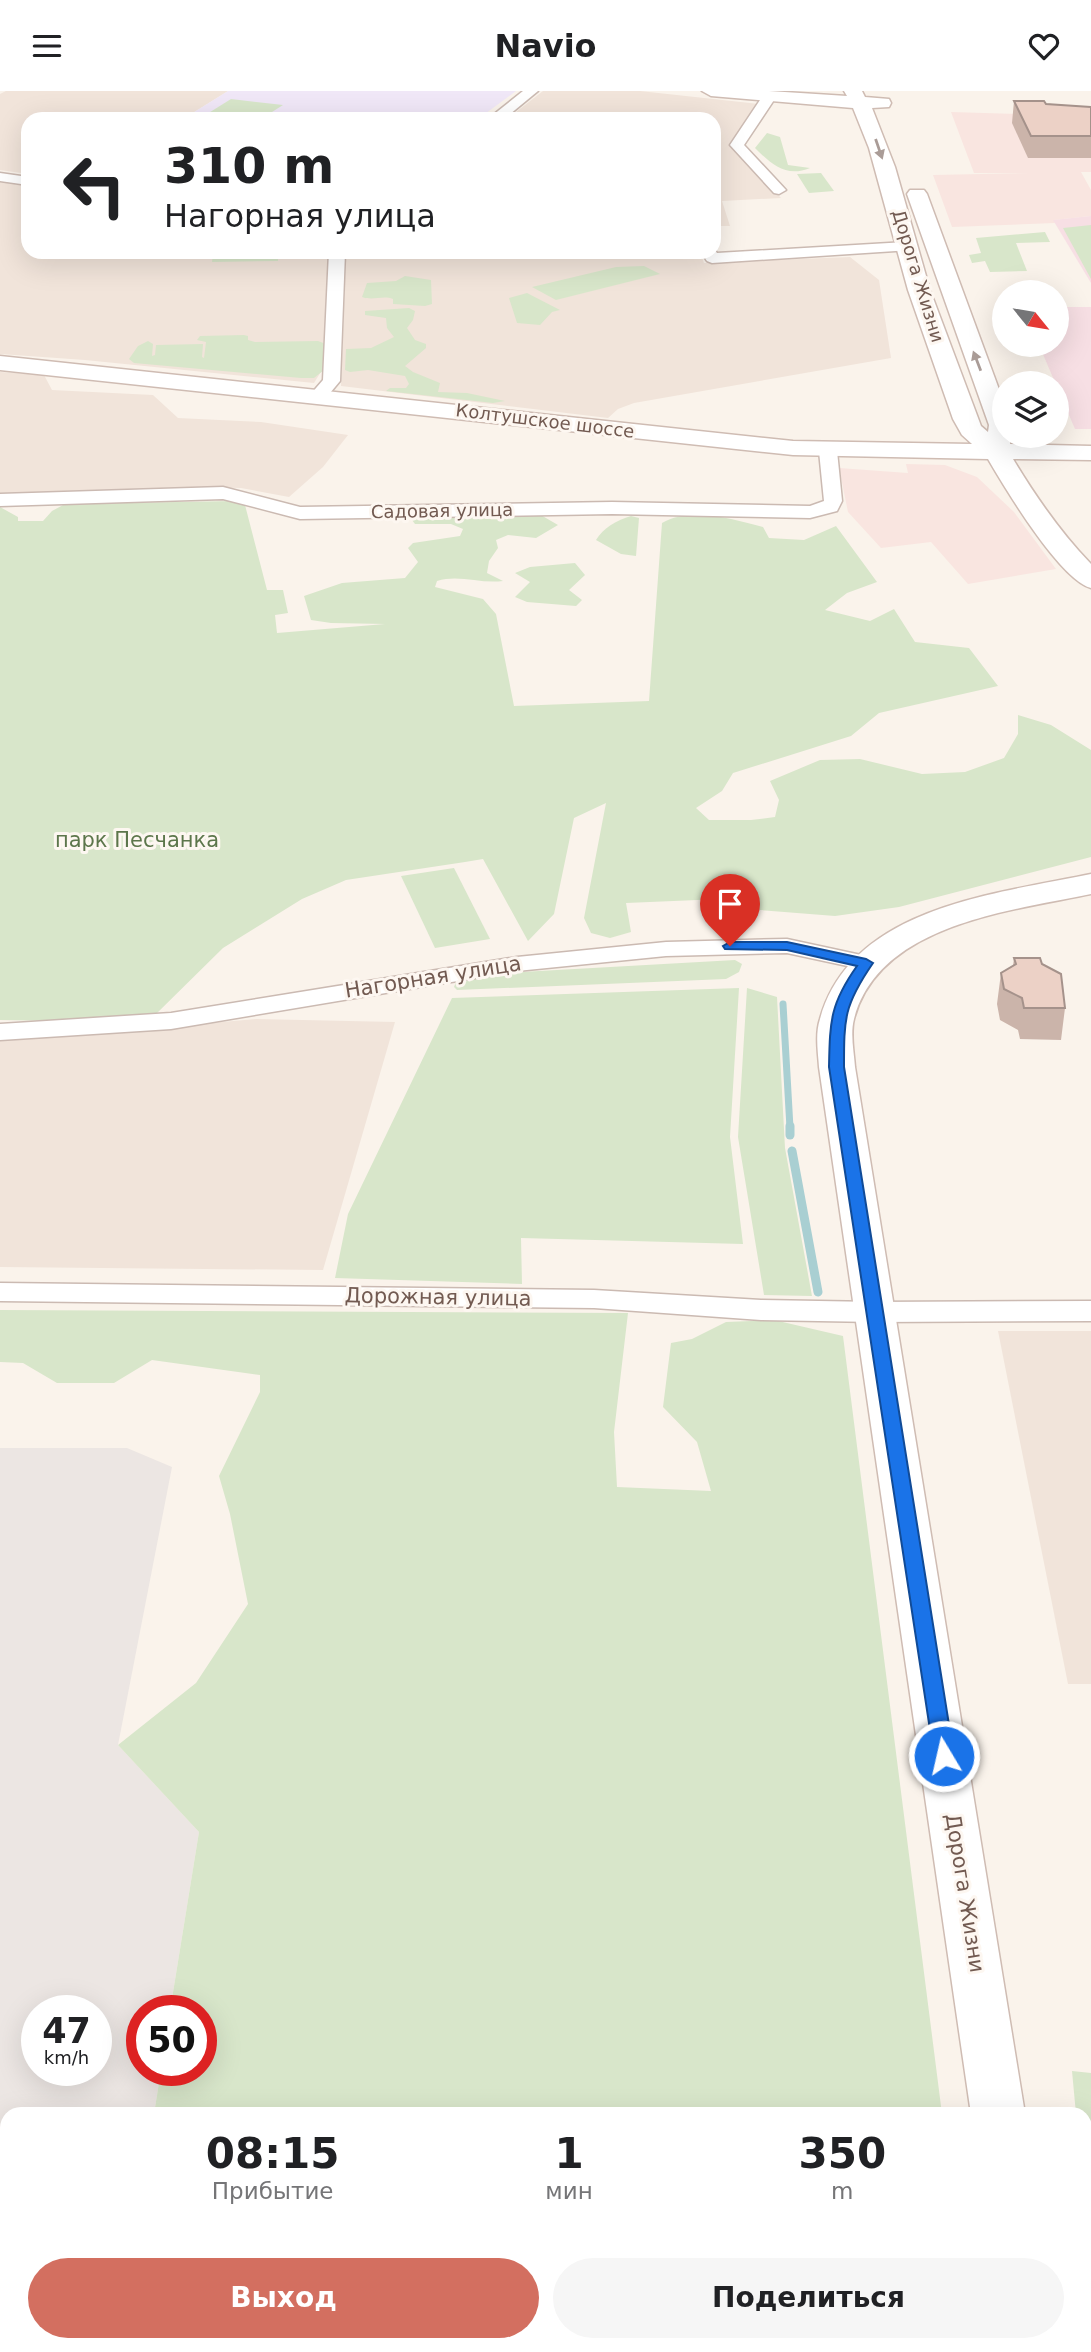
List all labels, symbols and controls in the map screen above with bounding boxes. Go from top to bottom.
icon: menu [28,27,66,65]
text: Navio [494,27,597,65]
icon: heart [1025,27,1063,65]
text: 310 m [164,138,334,195]
one-way arrow [874,139,885,160]
icon: left [49,140,140,231]
text: Нагорная улица [164,197,436,235]
street label: Дорога Жизни [888,207,949,345]
north arrow [992,280,1069,357]
map controls [992,280,1069,448]
one-way arrow [971,350,982,371]
button: layers [992,371,1069,448]
street label: Колтушское шоссе [455,399,636,442]
street label: Садовая улица [371,499,513,522]
park label: парк Песчанка [55,828,219,852]
pin [700,874,760,946]
icon: arrive [711,885,749,923]
street label: Нагорная улица [343,951,523,1003]
street label: Дорожная улица [344,1283,532,1311]
position arrow [907,1719,981,1793]
street label: Дорога Жизни [941,1812,989,1974]
speed limit sign: 50 [126,1995,217,2086]
text: 47 [42,2011,91,2051]
text: km/h [44,2047,89,2068]
text: 08:15 [206,2129,340,2178]
text: 1 [554,2129,584,2178]
text: 350 [798,2129,886,2178]
text: Прибытие [212,2178,334,2204]
text: мин [545,2178,593,2204]
text: m [831,2178,854,2204]
button: Выход [28,2258,539,2338]
button: Поделиться [553,2258,1064,2338]

